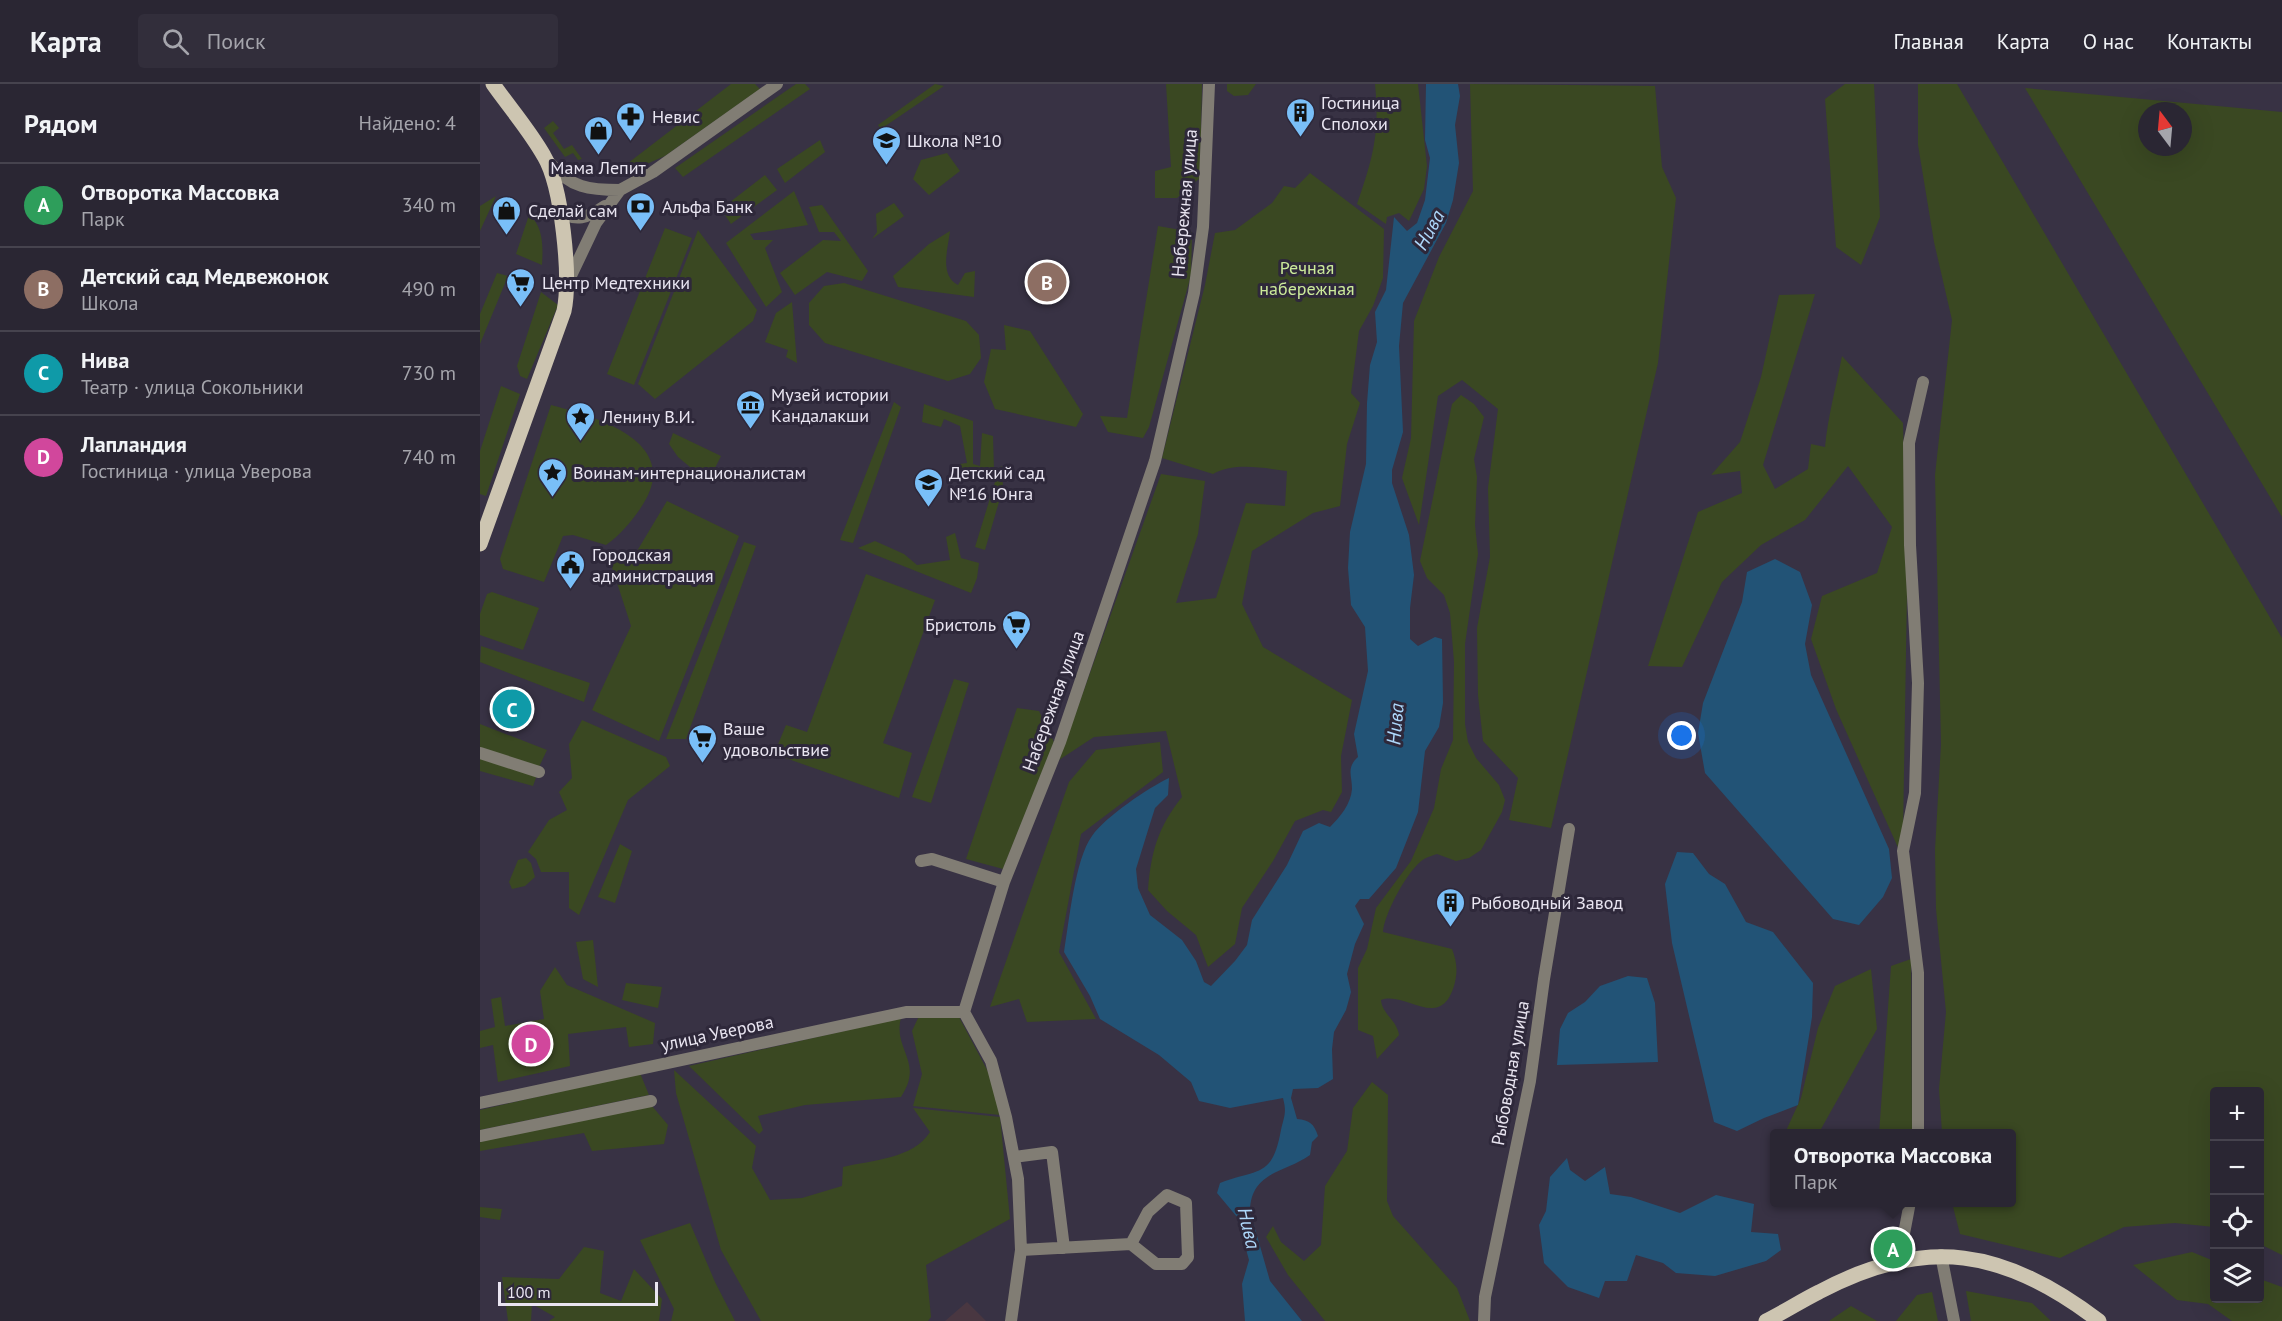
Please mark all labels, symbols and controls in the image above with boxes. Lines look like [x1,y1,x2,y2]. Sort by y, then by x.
search box [138,14,558,68]
text: Карта [30,23,102,60]
icon: search [159,25,192,58]
text: Поиск [207,27,266,55]
text: Главная [1893,28,1964,55]
text: Карта [1997,28,2050,55]
text: О нас [2083,28,2134,55]
text: Контакты [2167,28,2252,55]
place label: Гостиница Сполохи [1321,91,1400,135]
building icon: Гостиница Сполохи [1284,96,1316,138]
pharmacy icon: Невис [615,100,647,142]
north arrow [2138,102,2192,156]
place label: Невис [652,105,700,128]
text: Рядом [24,107,98,140]
text: Найдено: 4 [359,110,456,136]
shop icon: Мама Лепит [582,114,614,156]
school or university icon: Школа №10 [870,124,902,166]
street label: Набережная улица [1166,128,1202,278]
place label: Школа №10 [907,129,1002,152]
place label: Мама Лепит [550,156,646,179]
text: Отворотка Массовка [81,178,279,206]
bank icon: Альфа Банк [625,190,657,232]
text: A [37,192,50,218]
text: 340 m [402,192,456,218]
shop icon: Сделай сам [491,194,523,236]
place label: Альфа Банк [662,195,753,218]
place label: Сделай сам [528,199,618,222]
water label: Нива [1407,205,1451,255]
text: Парк [81,206,124,232]
park label: Речная набережная [1259,256,1355,300]
pin: B [1028,260,1066,304]
text: Детский сад Медвежонок [81,262,329,290]
supermarket icon: Центр Медтехники [505,266,537,308]
place label: Центр Медтехники [542,271,690,294]
text: B [38,276,49,302]
text: 490 m [402,276,456,302]
text: Школа [81,290,138,316]
text: Нива [81,346,129,374]
text: C [38,360,49,386]
text: 730 m [402,360,456,386]
text: Театр · улица Сокольники [81,374,304,400]
place label: Музей истории Кандалакши [771,383,889,427]
museum icon: Музей истории Кандалакши [734,388,766,430]
place icon: Ленину В.И. [565,400,597,442]
place label: Ленину В.И. [601,405,695,428]
text: Лапландия [81,430,187,458]
text: D [37,444,50,470]
text: 740 m [402,444,456,470]
place icon: Воинам-интернационалистам [536,456,568,498]
text: Гостиница · улица Уверова [81,458,312,484]
place label: Воинам-интернационалистам [573,461,806,484]
place label: Детский сад №16 Юнга [949,461,1045,505]
school or university icon: Детский сад №16 Юнга [912,466,944,508]
place label: Городская администрация [592,543,714,587]
public building icon: Городская администрация [555,548,587,590]
supermarket icon: Бристоль [1001,608,1033,650]
place label: Бристоль [925,613,996,636]
street label: Набережная улица [1017,627,1089,775]
pin: C [492,686,531,732]
water label: Нива [1380,702,1410,746]
place label: Ваше удовольствие [723,717,829,761]
your location [1667,721,1696,750]
supermarket icon: Ваше удовольствие [686,722,718,764]
building icon: Рыбоводный Завод [1434,886,1466,928]
place label: Рыбоводный Завод [1471,891,1623,914]
street label: Рыбоводная улица [1486,999,1534,1147]
street label: улица Уверова [659,1010,775,1056]
pin: D [512,1022,550,1066]
map controls [2210,1087,2264,1303]
button: + [2210,1087,2264,1141]
popup [1770,1129,2016,1207]
text: Отворотка Массовка [1794,1141,1992,1169]
button: − [2210,1141,2264,1195]
text: Парк [1794,1169,1837,1195]
button: locate [2210,1195,2264,1249]
water label: Нива [1232,1205,1266,1252]
pin: A [1874,1226,1912,1272]
button: layers [2210,1249,2264,1303]
scale bar [498,1279,658,1306]
text: 100 m [507,1282,550,1302]

